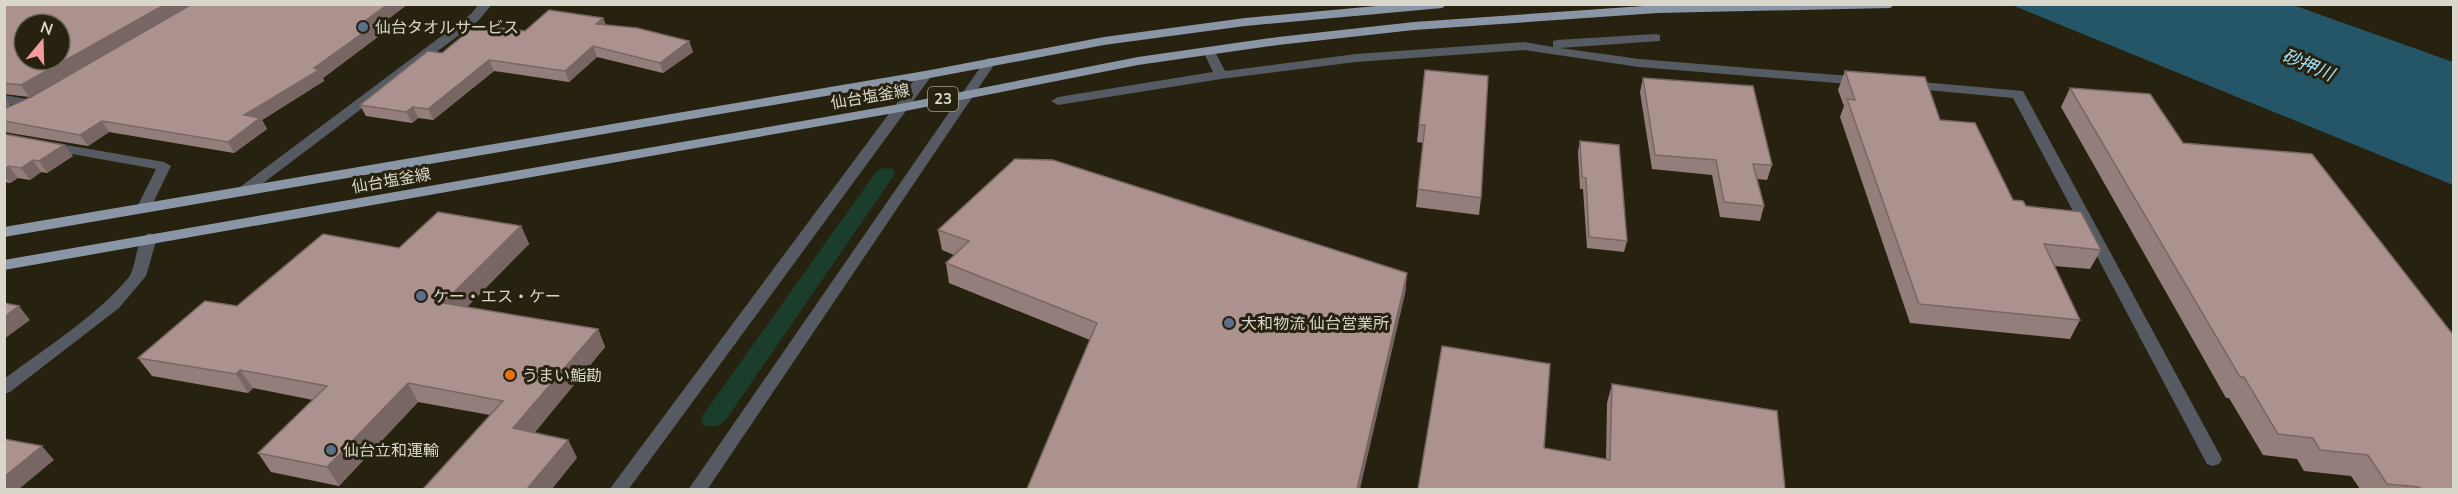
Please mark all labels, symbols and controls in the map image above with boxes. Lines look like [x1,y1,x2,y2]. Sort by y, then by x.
north arrow [12,12,72,72]
text: N [37,16,56,41]
place label: 仙台タオルサービス [375,17,519,39]
marker: 仙台タオルサービス [356,20,370,34]
water label: 砂押川 [2278,43,2339,87]
street label: 仙台塩釜線 [829,79,911,115]
road number: 23 [928,87,958,111]
street label: 仙台塩釜線 [350,163,432,199]
place label: ケー・エス・ケー [433,286,561,308]
marker: ケー・エス・ケー [414,289,428,303]
place label: 大和物流 仙台営業所 [1241,313,1389,335]
marker: 大和物流 仙台営業所 [1222,316,1236,330]
place label: うまい鮨勘 [522,365,602,387]
marker: うまい鮨勘 [503,368,517,382]
place label: 仙台立和運輸 [343,440,439,462]
marker: 仙台立和運輸 [324,443,338,457]

